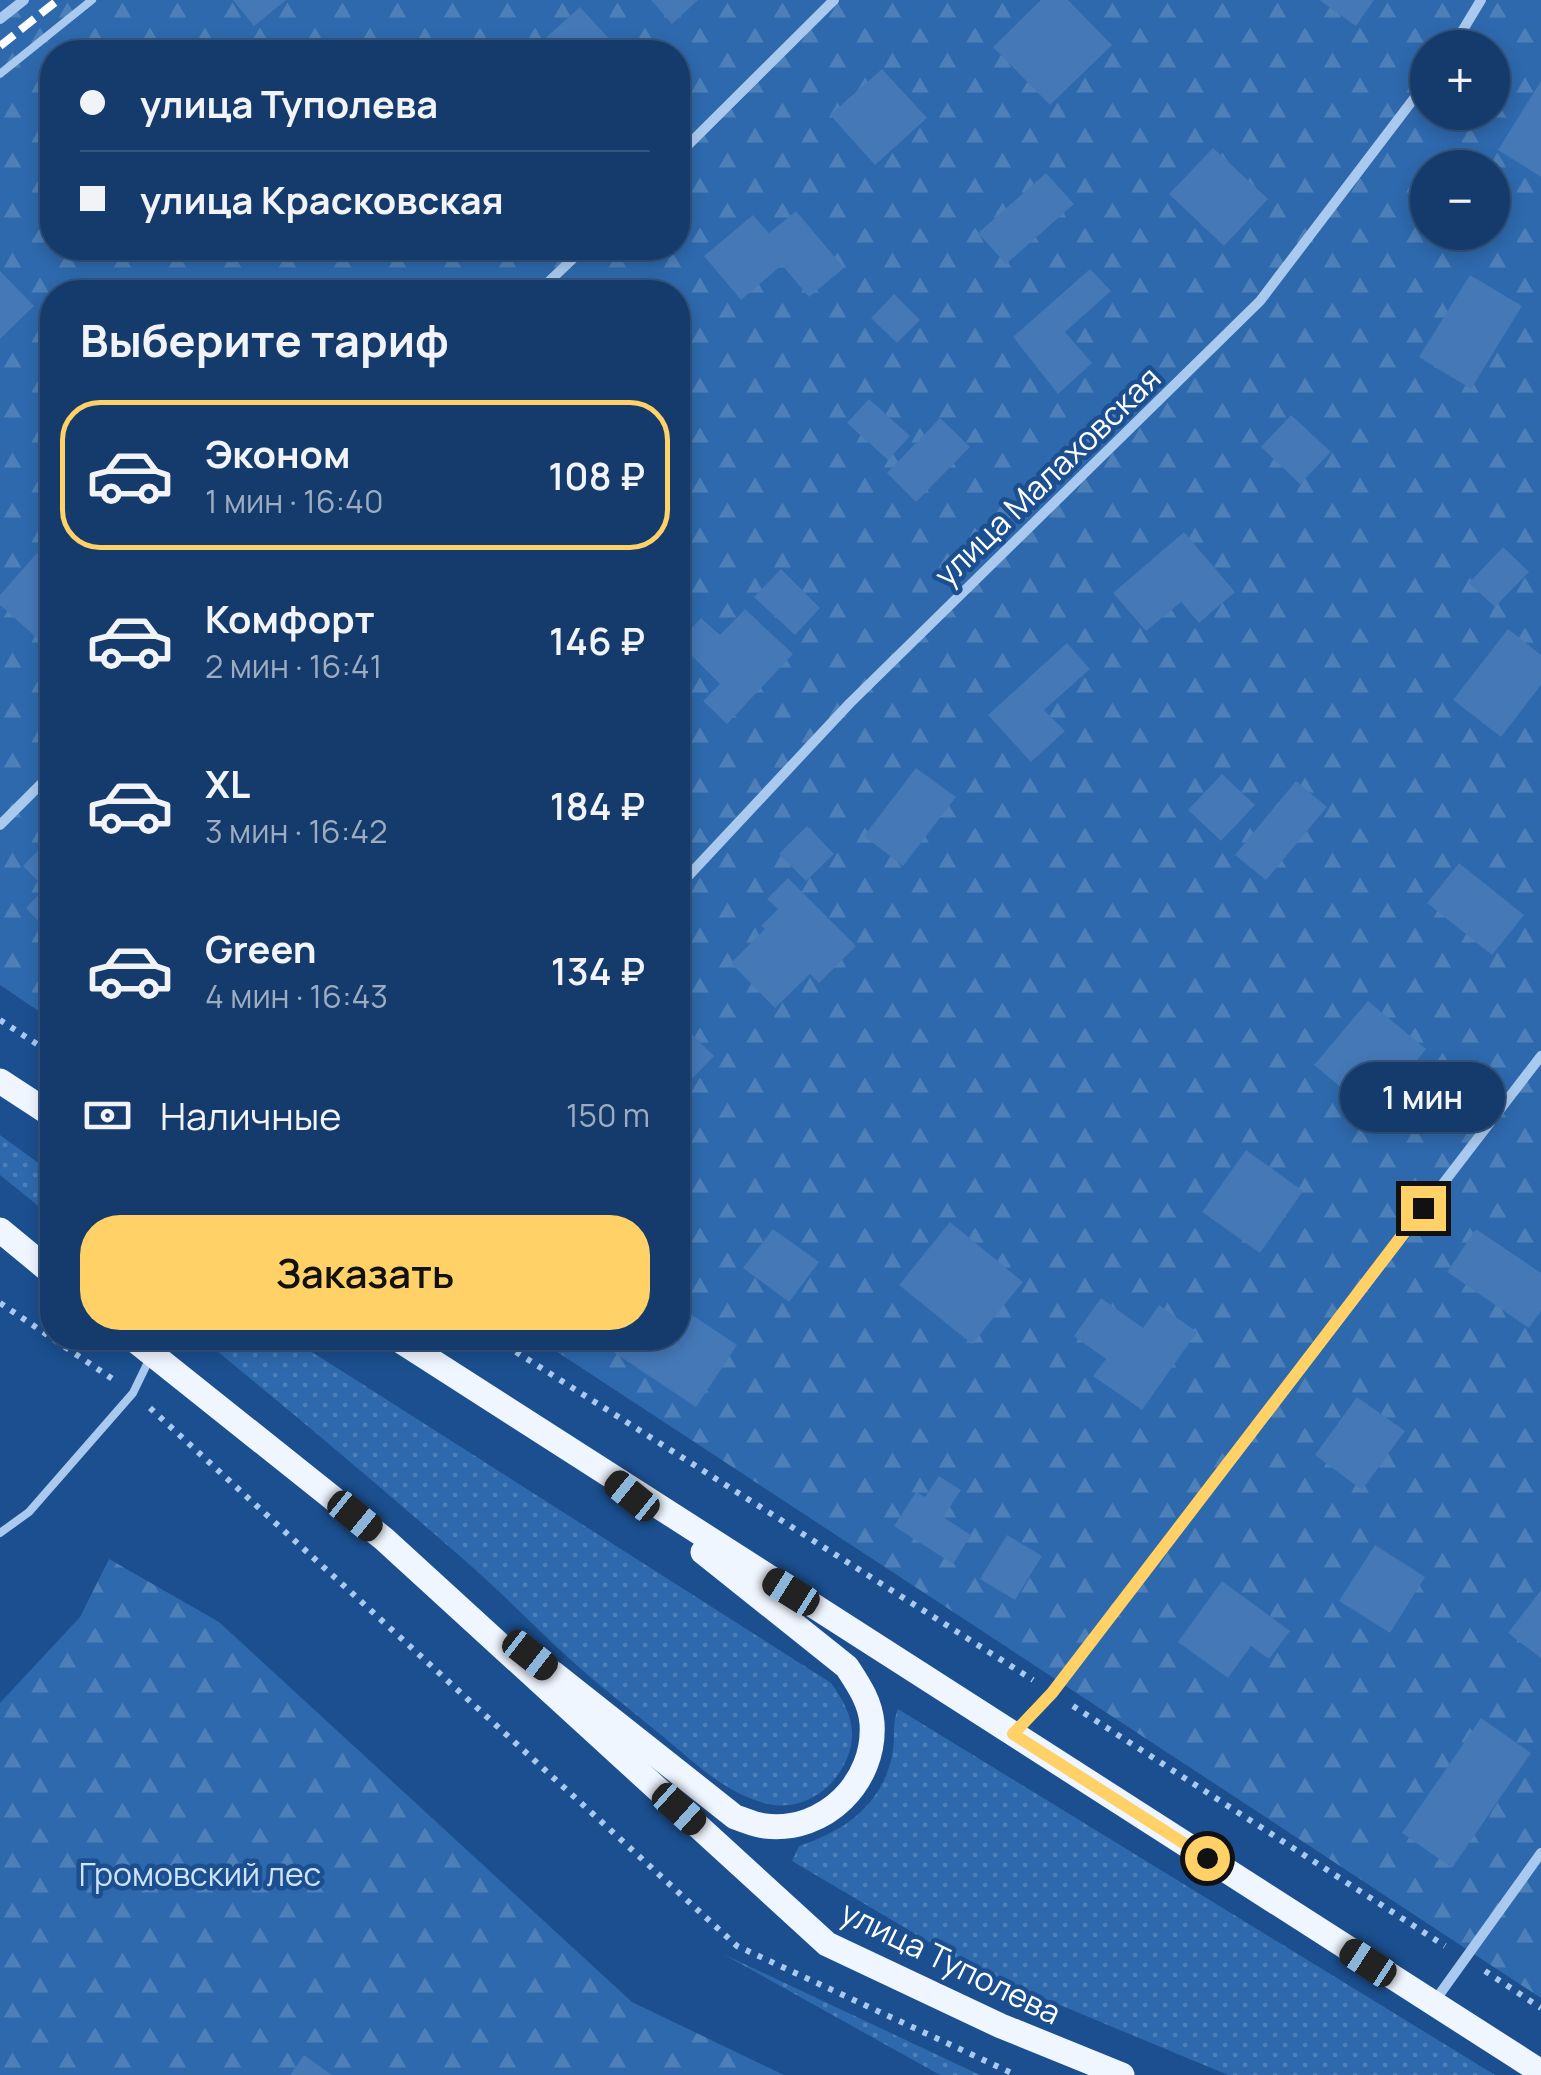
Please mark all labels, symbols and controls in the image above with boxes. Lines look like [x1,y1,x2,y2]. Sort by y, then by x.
map controls [1410,30,1510,250]
button: + [1410,30,1510,130]
text: улица Туполева [140,77,438,129]
button: − [1410,150,1510,250]
text: улица Красковская [140,173,504,225]
text: Выберите тариф [80,309,449,371]
street label: улица Малаховская [924,356,1170,596]
text: Эконом [205,427,351,479]
icon: car [85,430,175,520]
text: 108 ₽ [548,449,645,501]
text: 1 мин · 16:40 [205,479,383,523]
text: Комфорт [205,592,375,644]
icon: car [85,595,175,685]
text: 146 ₽ [549,614,645,666]
text: 2 мин · 16:41 [205,644,382,688]
text: XL [205,757,250,809]
icon: car [85,760,175,850]
text: 184 ₽ [550,779,645,831]
text: 3 мин · 16:42 [205,809,387,853]
text: Green [205,922,317,974]
icon: car [85,925,175,1015]
text: 134 ₽ [551,944,645,996]
text: 4 мин · 16:43 [205,974,388,1018]
callout: 1 мин [1340,1063,1506,1133]
text: 1 мин [1382,1075,1463,1119]
icon: cash [80,1088,135,1143]
text: Наличные [160,1089,341,1141]
text: 150 m [566,1093,650,1137]
route end [1401,1186,1446,1231]
button: Заказать [80,1215,650,1330]
car [599,1465,665,1527]
car [322,1485,388,1547]
car [758,1563,824,1621]
car [497,1625,563,1685]
car [647,1778,711,1840]
route start [1185,1836,1230,1881]
park label: Громовский лес [79,1852,321,1896]
street label: улица Туполева [834,1890,1068,2034]
car [1335,1934,1401,1992]

